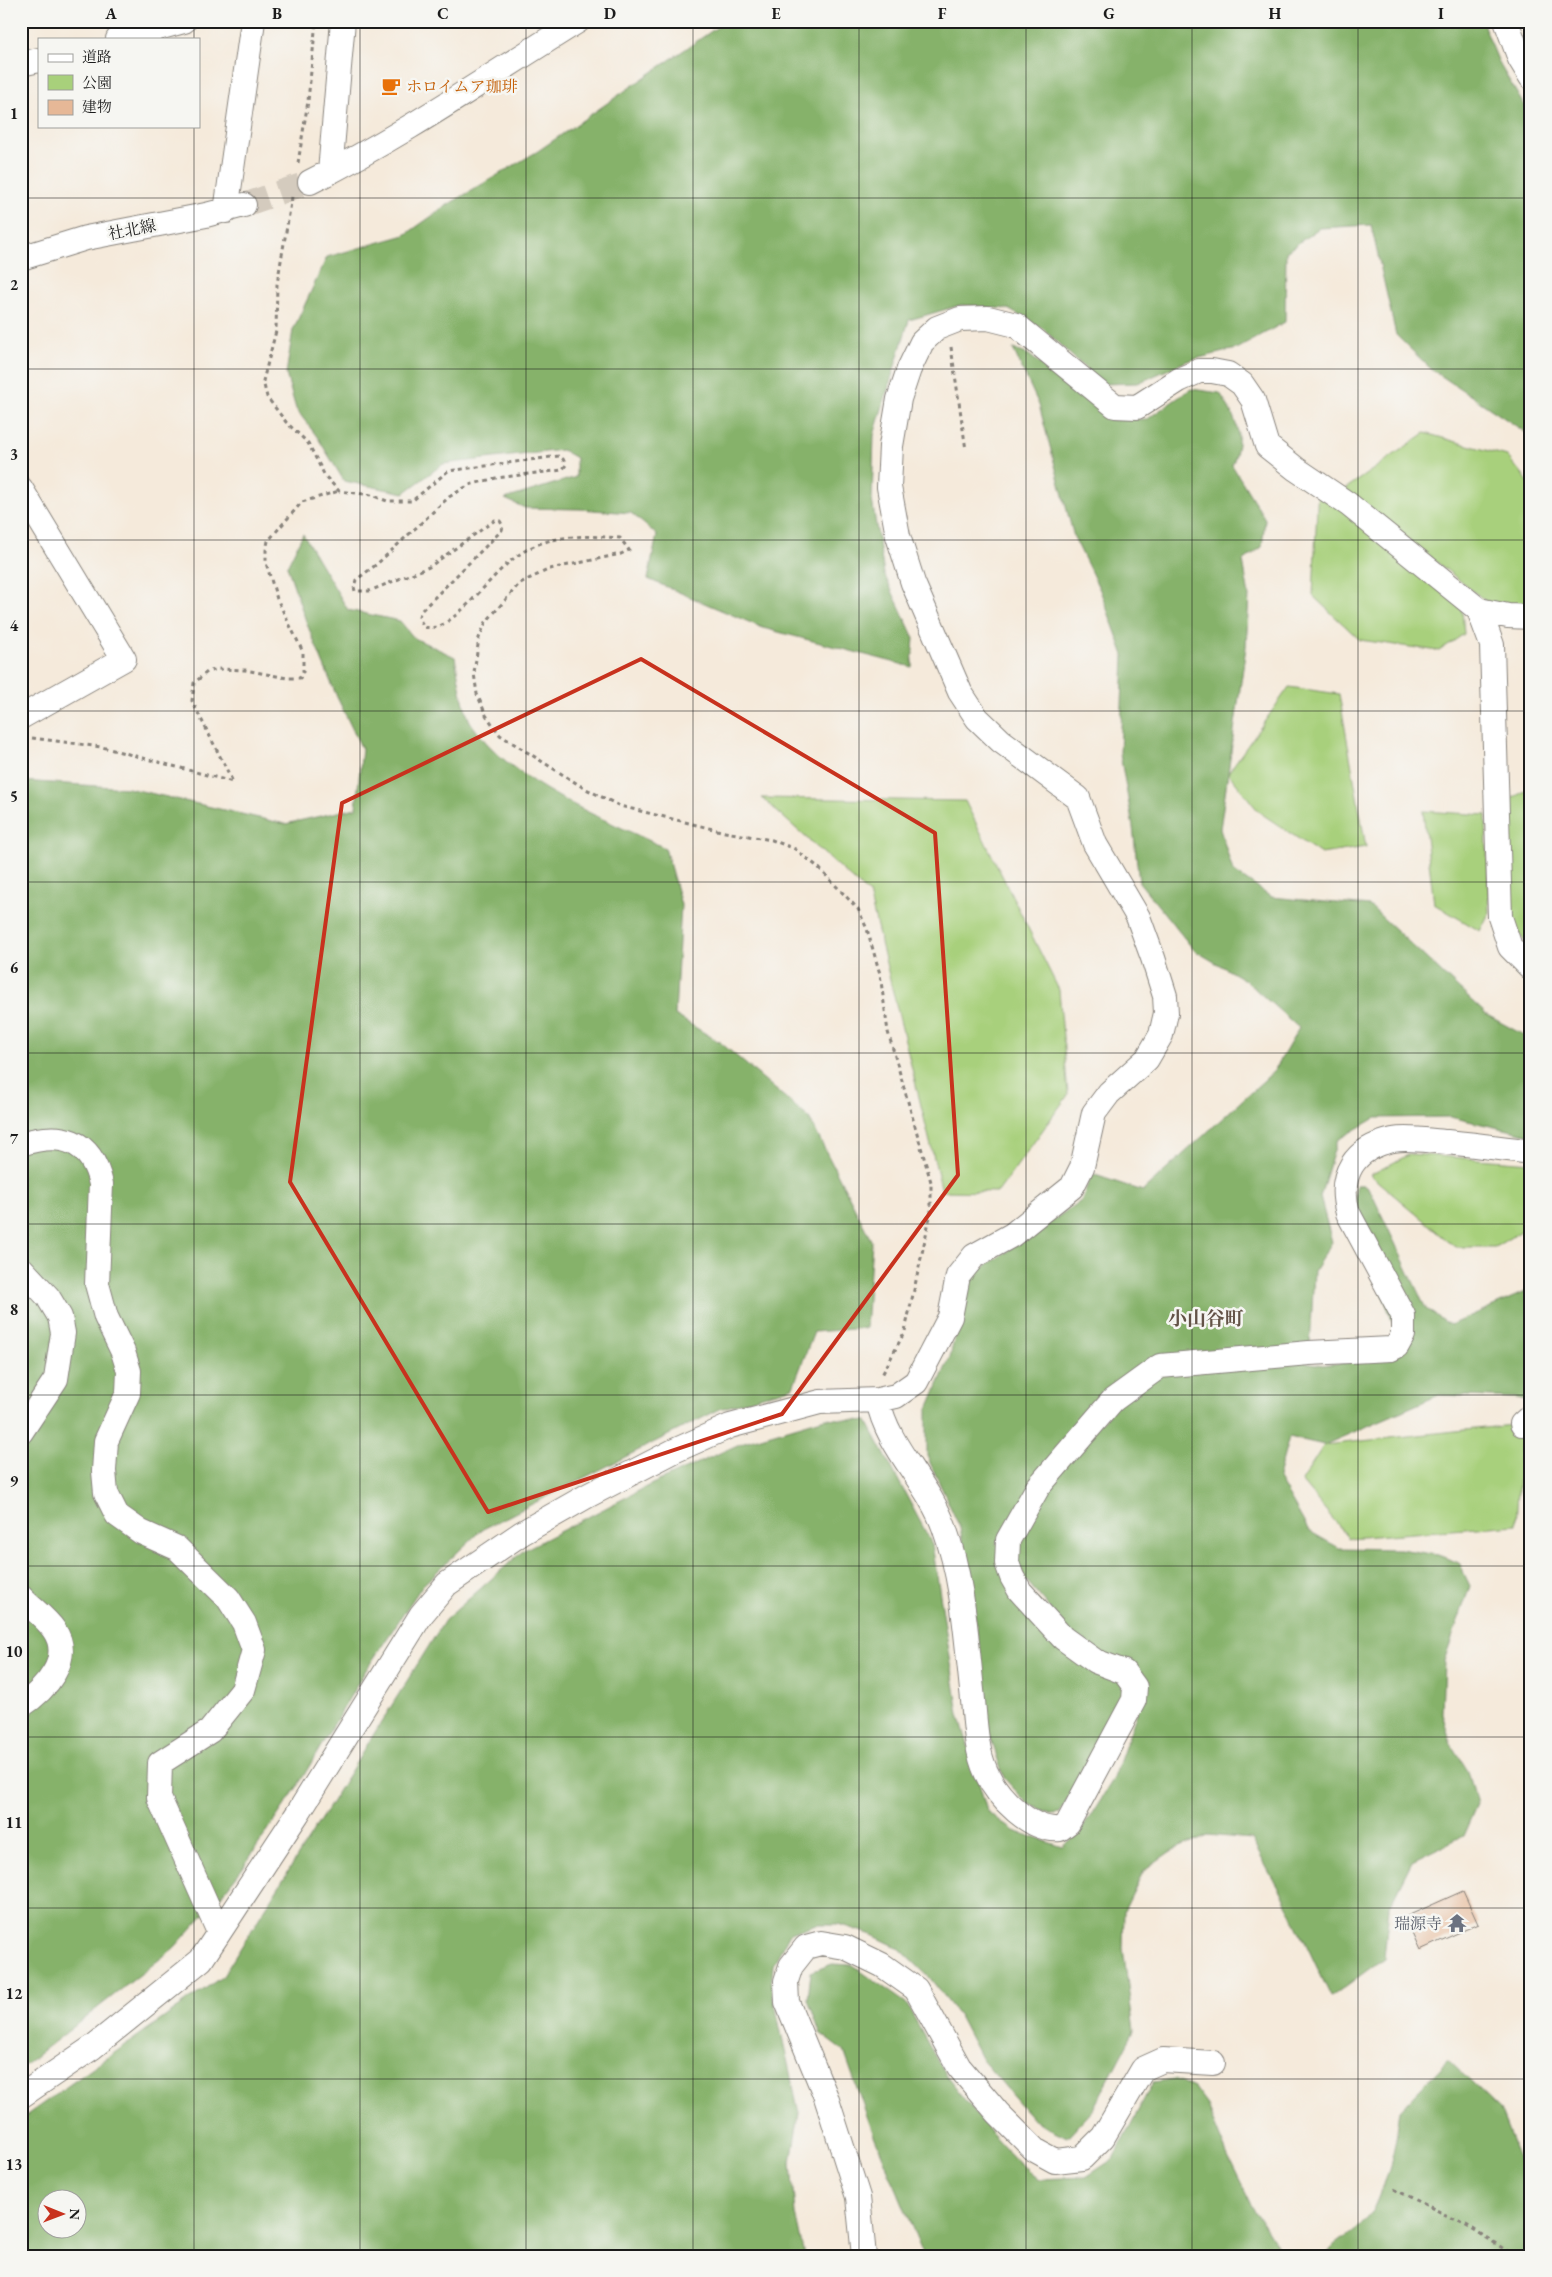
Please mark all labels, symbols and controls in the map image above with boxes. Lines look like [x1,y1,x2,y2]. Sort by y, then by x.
text: A [104,3,117,24]
text: B [272,3,282,24]
text: C [437,3,449,24]
text: D [604,3,616,24]
text: E [771,3,781,24]
text: F [938,3,947,24]
text: G [1103,3,1115,24]
text: H [1269,3,1282,24]
text: I [1438,3,1444,24]
legend [38,38,200,128]
text: 道路 [82,47,112,66]
text: 公園 [82,73,112,92]
cafe icon: ホロイムア珈琲 [380,75,402,97]
place label: ホロイムア珈琲 [406,76,518,97]
text: 建物 [82,97,112,116]
text: 1 [10,103,18,124]
street label: 社北線 [107,215,158,244]
text: 2 [10,274,19,295]
text: 3 [10,444,18,465]
text: 4 [10,615,19,636]
text: 5 [10,786,18,807]
text: 6 [10,957,19,978]
text: 7 [10,1128,19,1149]
text: 8 [10,1299,18,1320]
district label: 小山谷町 [1168,1306,1244,1331]
text: 9 [10,1470,19,1491]
text: 10 [6,1641,23,1662]
text: 11 [6,1812,22,1833]
temple icon: 瑞源寺 [1446,1912,1468,1934]
place label: 瑞源寺 [1394,1913,1442,1934]
text: 12 [6,1983,23,2004]
text: 13 [6,2154,22,2175]
north arrow [38,2190,88,2240]
text: N [66,2208,84,2221]

